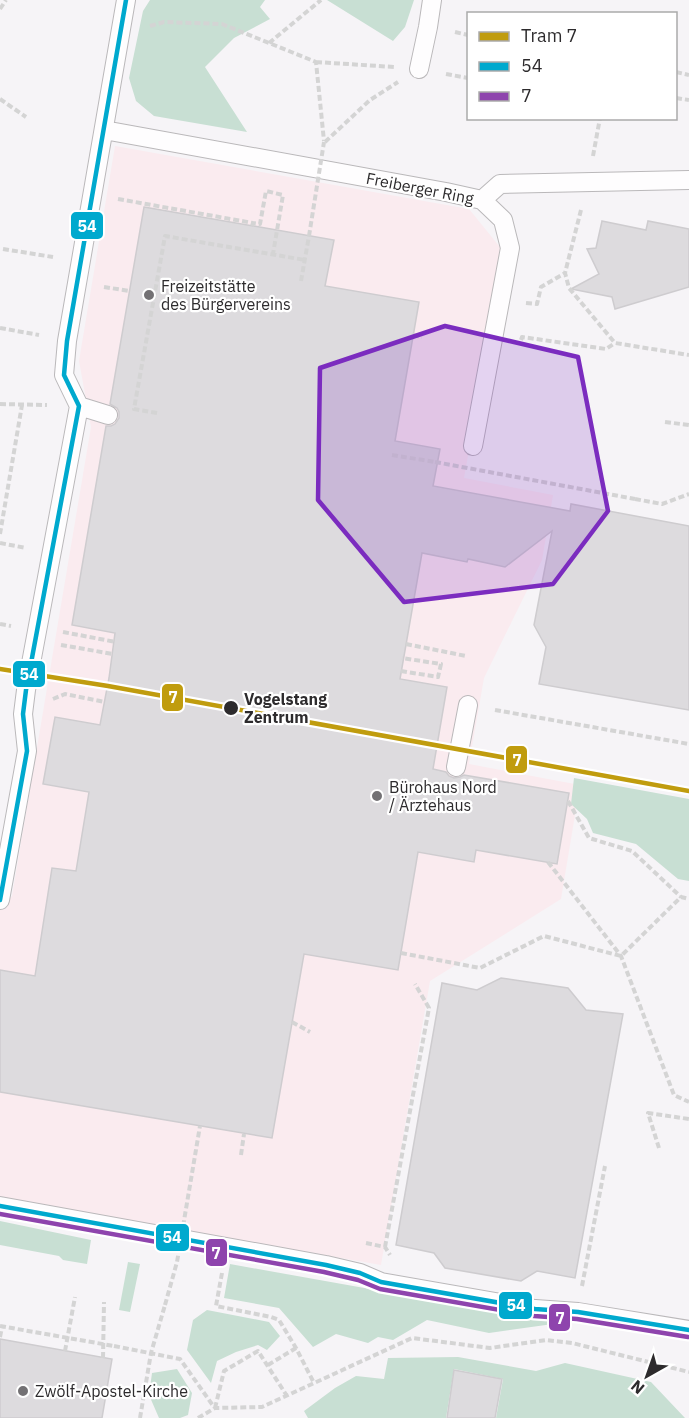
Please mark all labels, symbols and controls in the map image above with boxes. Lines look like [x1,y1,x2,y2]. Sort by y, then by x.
legend [467,12,677,120]
text: Tram 7 [521,24,577,47]
text: 54 [521,54,543,77]
text: 7 [521,84,532,107]
street label: Freiberger Ring [364,168,476,208]
line badge: 54 [70,211,104,240]
text: 54 [77,216,97,236]
place label: Freizeitstätte des Bürgervereins [161,276,291,314]
marker: Freizeitstätte des Bürgervereins [142,288,156,302]
line badge: 54 [12,660,46,688]
text: 54 [19,664,39,684]
line badge: 7 [161,683,184,712]
text: 7 [168,687,178,707]
place label: Vogelstang Zentrum [244,689,327,727]
marker: Vogelstang Zentrum [222,699,240,717]
line badge: 7 [505,745,528,774]
text: 7 [512,750,522,770]
place label: Bürohaus Nord / Ärztehaus [389,777,497,815]
marker: Bürohaus Nord / Ärztehaus [370,789,384,803]
line badge: 54 [155,1223,190,1252]
text: 54 [162,1227,182,1247]
line badge: 7 [205,1238,228,1267]
text: 7 [211,1243,221,1263]
line badge: 54 [498,1291,533,1320]
text: 54 [506,1295,526,1315]
line badge: 7 [548,1303,571,1332]
text: 7 [555,1308,565,1328]
north arrow [617,1346,677,1406]
text: N [626,1376,648,1399]
place label: Zwölf-Apostel-Kirche [35,1381,188,1401]
marker: Zwölf-Apostel-Kirche [16,1384,30,1398]

